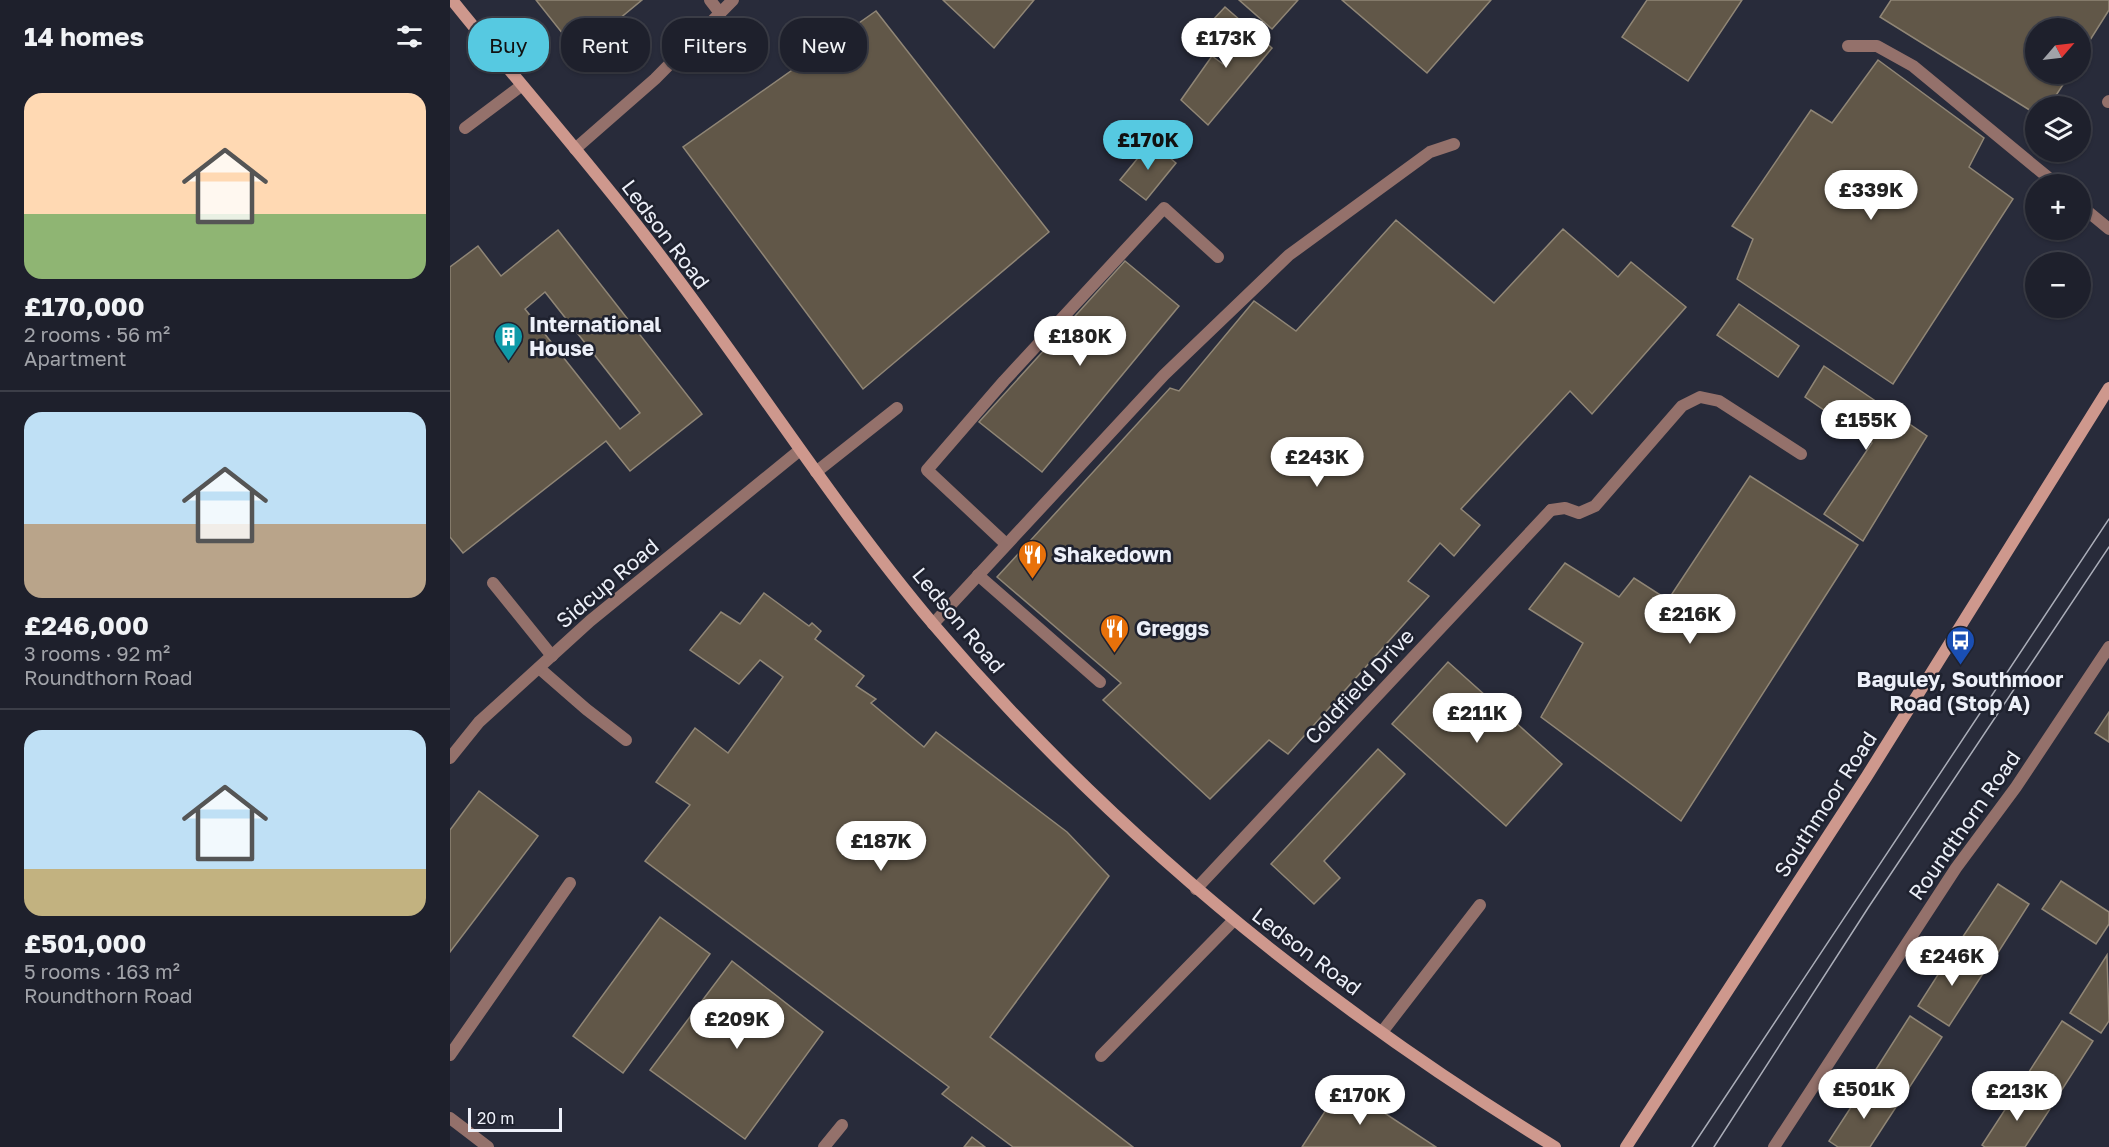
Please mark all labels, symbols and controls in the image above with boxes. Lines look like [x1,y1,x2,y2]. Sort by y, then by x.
chip: Buy [468,18,549,72]
chip: Rent [561,18,650,72]
chip: Filters [662,18,768,72]
chip: New [780,18,867,72]
pin: £173K [1184,18,1268,69]
north arrow [2025,18,2091,84]
map controls [2025,18,2091,318]
icon: filters [393,20,426,53]
text: 14 homes [24,21,144,52]
text: £173K [1195,25,1257,49]
button: layers [2025,96,2091,162]
pin: £170K [1106,120,1190,171]
text: £170K [1117,127,1179,151]
icon: home [171,132,279,240]
pin: £339K [1829,170,1913,221]
street label: Ledson Road [616,174,716,294]
button: + [2025,174,2091,240]
text: £339K [1839,177,1903,201]
button: − [2025,252,2091,318]
text: £170,000 [24,291,145,322]
place label: International House [529,311,661,361]
pin: £180K [1038,316,1122,367]
building icon: International House [492,320,524,362]
text: 2 rooms · 56 m² [24,322,170,346]
text: £180K [1048,323,1112,347]
text: Apartment [24,346,127,370]
pin: £155K [1824,400,1908,451]
text: £155K [1835,407,1897,431]
pin: £243K [1275,437,1359,488]
text: £243K [1285,444,1349,468]
icon: home [171,451,279,559]
street label: Sidcup Road [550,533,664,633]
restaurant icon: Shakedown [1016,538,1048,580]
place label: Shakedown [1053,541,1172,567]
street label: Ledson Road [907,562,1011,678]
pin: £216K [1648,594,1732,645]
text: £216K [1659,601,1721,625]
text: £246,000 [24,610,149,641]
restaurant icon: Greggs [1099,612,1131,654]
place label: Greggs [1136,615,1210,641]
street label: Coldfield Drive [1299,623,1419,749]
bus stop icon: Baguley, Southmoor Road (Stop A) [1944,624,1976,666]
text: 3 rooms · 92 m² [24,641,170,665]
text: Roundthorn Road [24,665,193,689]
place label: Baguley, Southmoor Road (Stop A) [1857,666,2063,716]
pin: £211K [1435,693,1519,744]
text: £211K [1447,700,1507,724]
street label: Southmoor Road [1768,726,1882,882]
street label: Roundthorn Road [1903,745,2025,905]
icon: home [171,769,279,877]
pin: £187K [839,821,923,872]
text: £187K [850,828,912,852]
street label: Ledson Road [1247,901,1367,1001]
text: £501,000 [24,928,146,959]
pin: £246K [1910,936,1994,987]
text: £246K [1919,943,1985,967]
text: 5 rooms · 163 m² [24,959,180,983]
text: Roundthorn Road [24,983,193,1007]
pin: £209K [695,999,779,1050]
text: £209K [704,1006,770,1030]
pin: £501K [1822,1069,1906,1120]
pin: £213K [1975,1071,2059,1122]
pin: £170K [1318,1075,1402,1126]
text: £501K [1832,1076,1896,1100]
text: £213K [1986,1078,2048,1102]
text: £170K [1329,1082,1391,1106]
scale bar [468,1105,562,1132]
text: 20 m [477,1108,514,1128]

